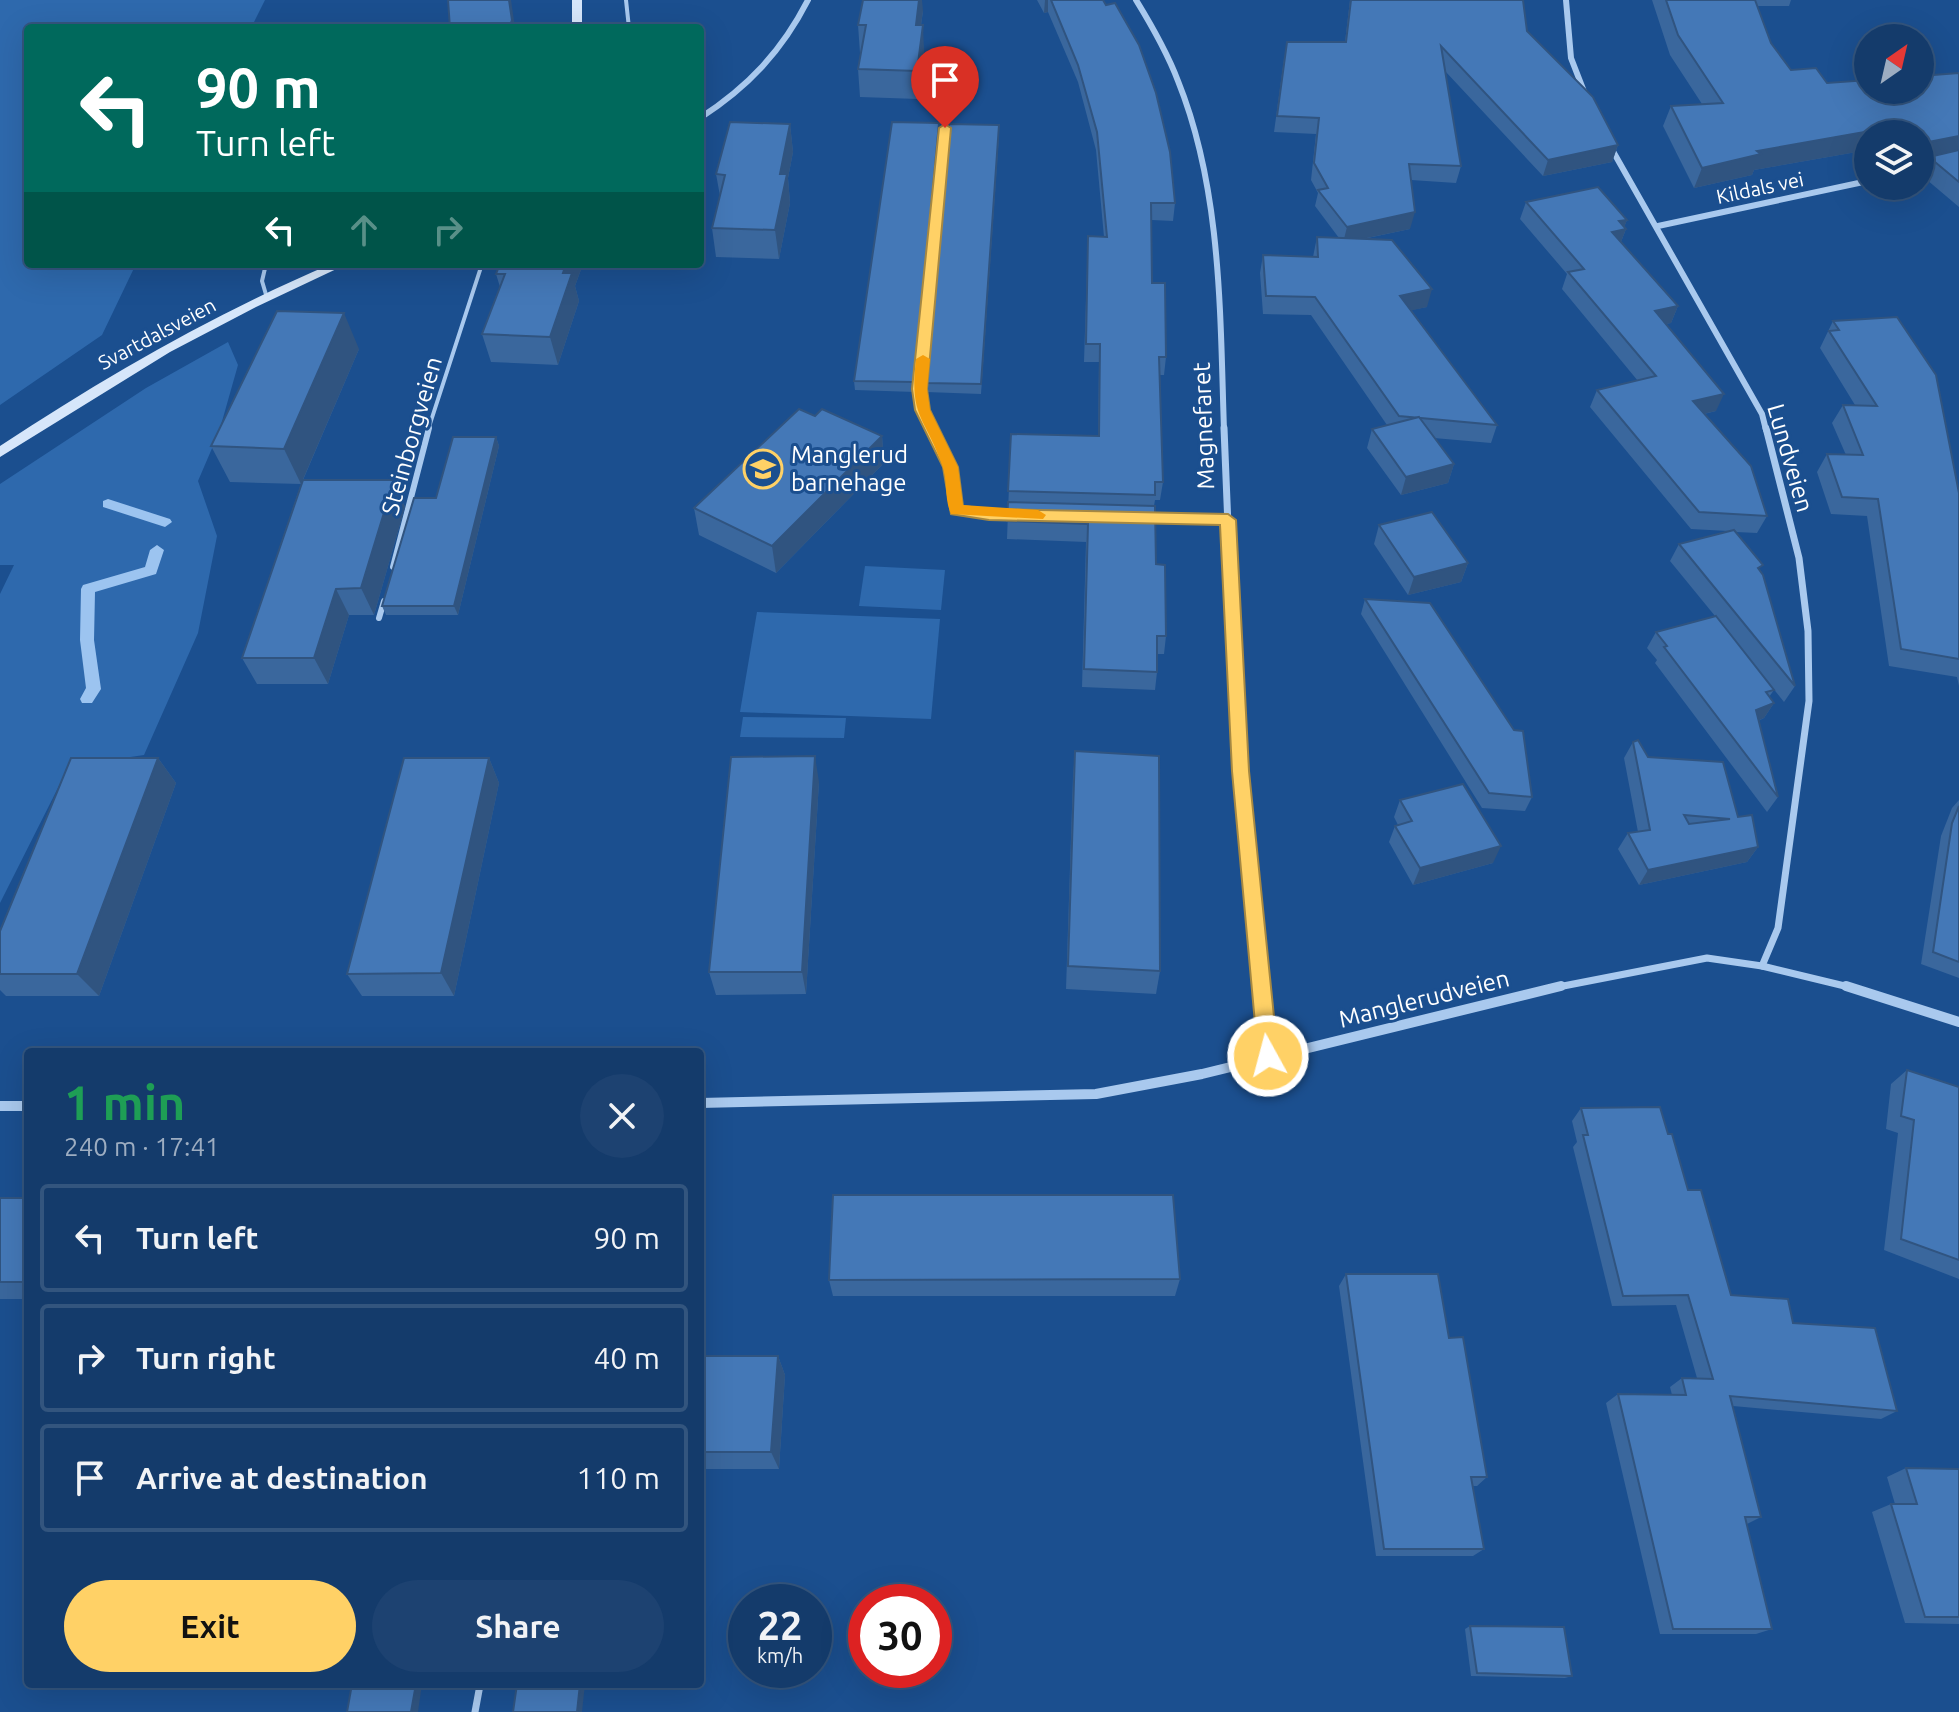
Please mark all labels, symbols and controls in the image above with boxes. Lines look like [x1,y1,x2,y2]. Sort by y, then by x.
north arrow [1854,24,1934,104]
map controls [1854,24,1934,200]
pin [911,46,979,128]
icon: left [64,56,168,160]
text: 90 m [196,56,321,119]
icon: arrive [923,58,967,102]
button: layers [1854,120,1934,200]
text: Turn left [196,122,335,163]
street label: Kildals vei [1714,167,1806,208]
icon: left [258,208,302,252]
icon: ahead [342,208,386,252]
icon: right [426,208,470,252]
street label: Svartdalsveien [94,293,219,374]
street label: Steinborgveien [376,354,447,518]
street label: Magnefaret [1188,361,1219,490]
street label: Lundveien [1762,401,1819,515]
place label: Manglerud barnehage [791,441,908,496]
school or university icon: Manglerud barnehage [742,448,784,490]
street label: Manglerudveien [1336,964,1512,1033]
position arrow [1226,1014,1310,1098]
button: close [580,1074,664,1158]
text: 1 min [64,1075,185,1129]
text: 240 m · 17:41 [64,1132,220,1161]
icon: left [68,1216,112,1260]
text: Turn left [136,1221,258,1255]
text: 90 m [593,1221,660,1255]
icon: right [68,1336,112,1380]
text: Turn right [136,1341,276,1375]
text: 40 m [593,1341,660,1375]
icon: arrive [68,1456,112,1500]
text: Arrive at destination [136,1461,428,1495]
text: 110 m [576,1461,660,1495]
button: Exit [64,1580,356,1672]
button: Share [372,1580,664,1672]
speed limit sign: 30 [848,1584,952,1688]
text: 22 [757,1603,803,1648]
text: km/h [757,1644,803,1667]

